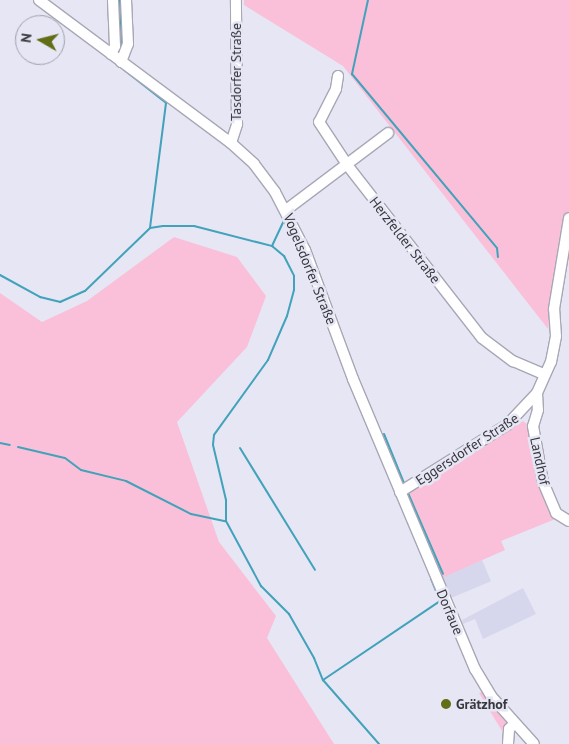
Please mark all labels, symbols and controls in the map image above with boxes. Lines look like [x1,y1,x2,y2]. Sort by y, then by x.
north arrow [15,15,65,65]
street label: Tasdorfer Straße [228,23,244,121]
text: N [17,32,36,44]
street label: Herzfelder Straße [366,193,444,287]
street label: Vogelsdorfer Straße [280,211,340,327]
street label: Eggersdorfer Straße [412,409,522,489]
street label: Landhof [527,436,553,486]
street label: Dorfaue [433,587,467,637]
place label: Grätzhof [456,696,507,712]
marker: Grätzhof [440,698,452,710]

